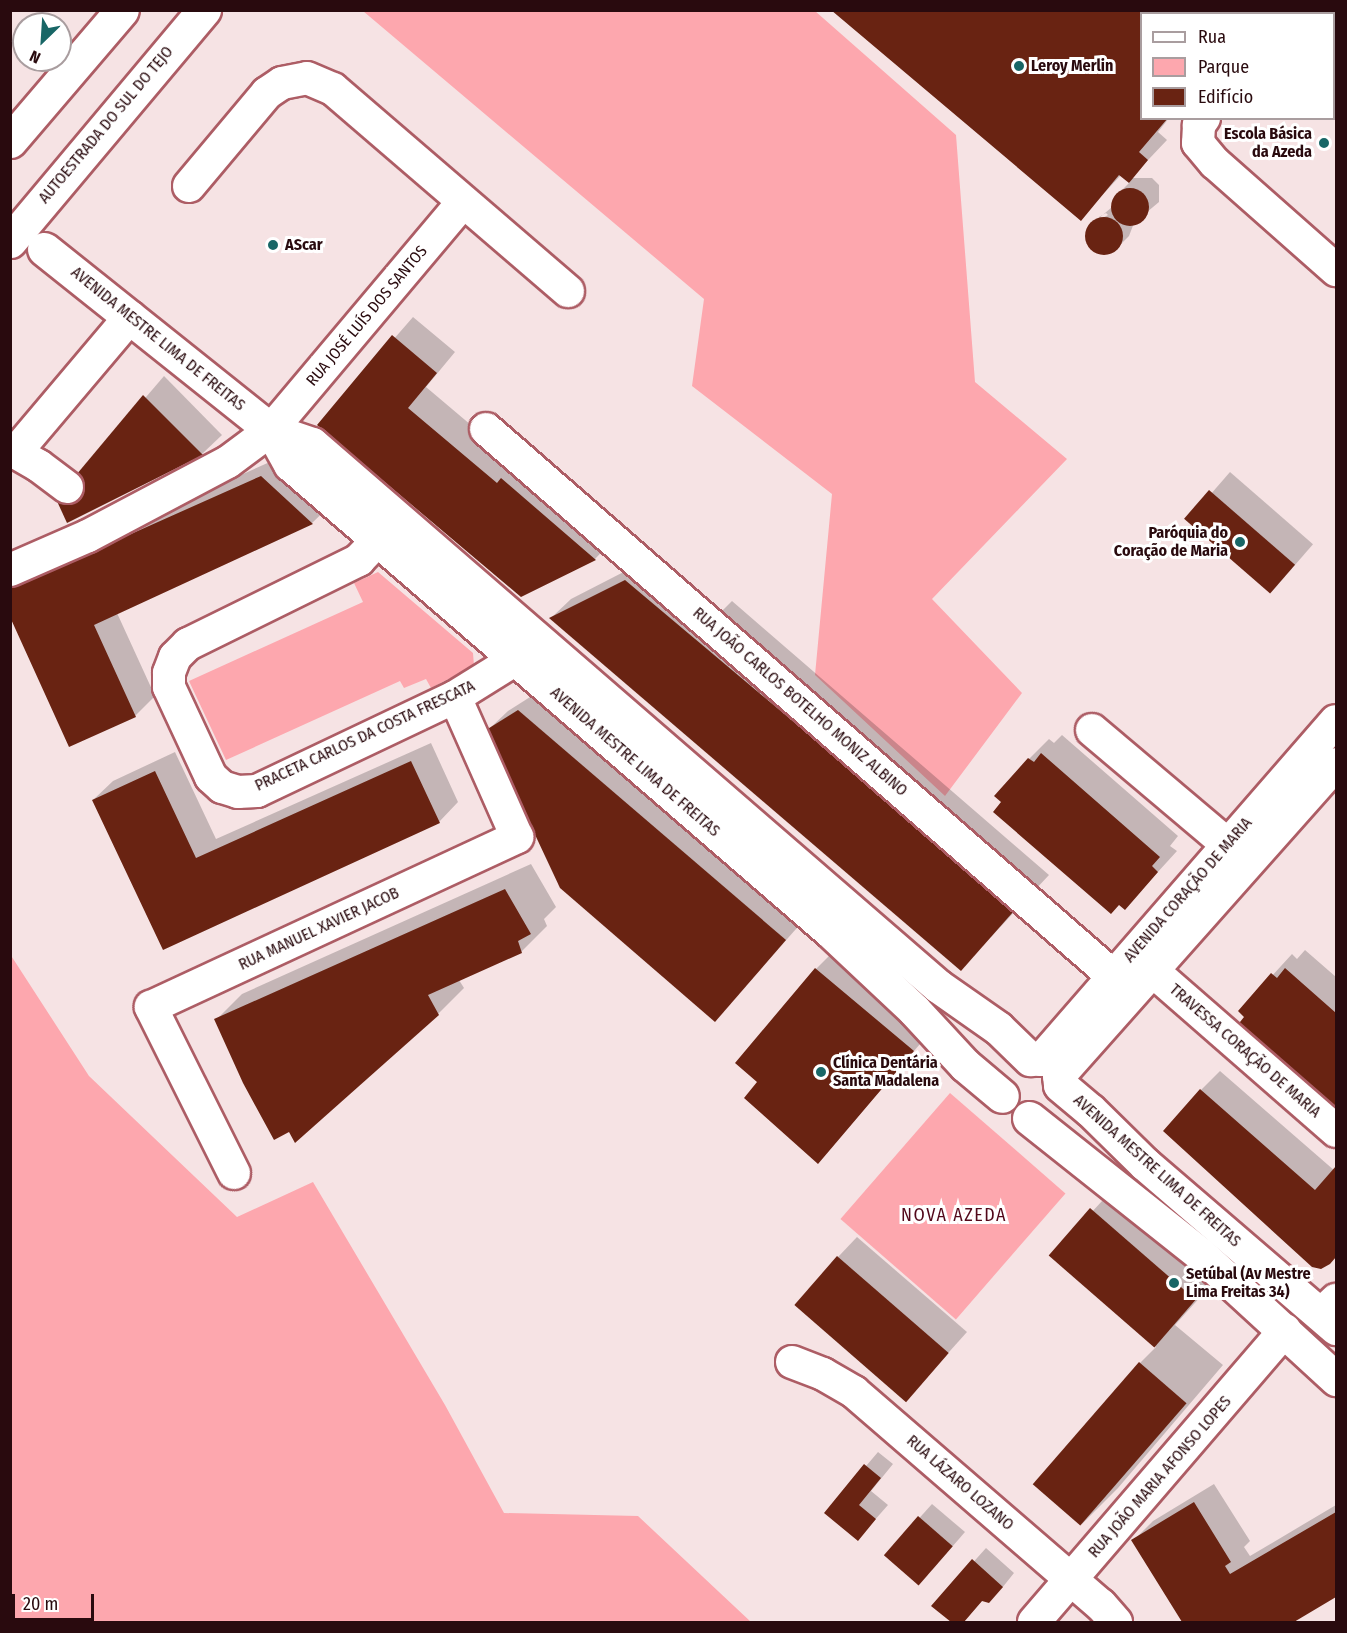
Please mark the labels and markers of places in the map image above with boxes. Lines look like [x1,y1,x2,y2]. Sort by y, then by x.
place label: Leroy Merlin [1031,56,1113,76]
marker: Leroy Merlin [1012,59,1026,73]
place label: Escola Básica da Azeda [1224,124,1312,162]
marker: Escola Básica da Azeda [1317,136,1331,150]
place label: AScar [285,235,323,255]
marker: AScar [266,238,280,252]
place label: Paróquia do Coração de Maria [1114,523,1228,561]
marker: Paróquia do Coração de Maria [1233,535,1247,549]
place label: Clínica Dentária Santa Madalena [833,1053,939,1091]
marker: Clínica Dentária Santa Madalena [814,1065,828,1079]
place label: Setúbal (Av Mestre Lima Freitas 34) [1186,1264,1311,1302]
marker: Setúbal (Av Mestre Lima Freitas 34) [1167,1276,1181,1290]

